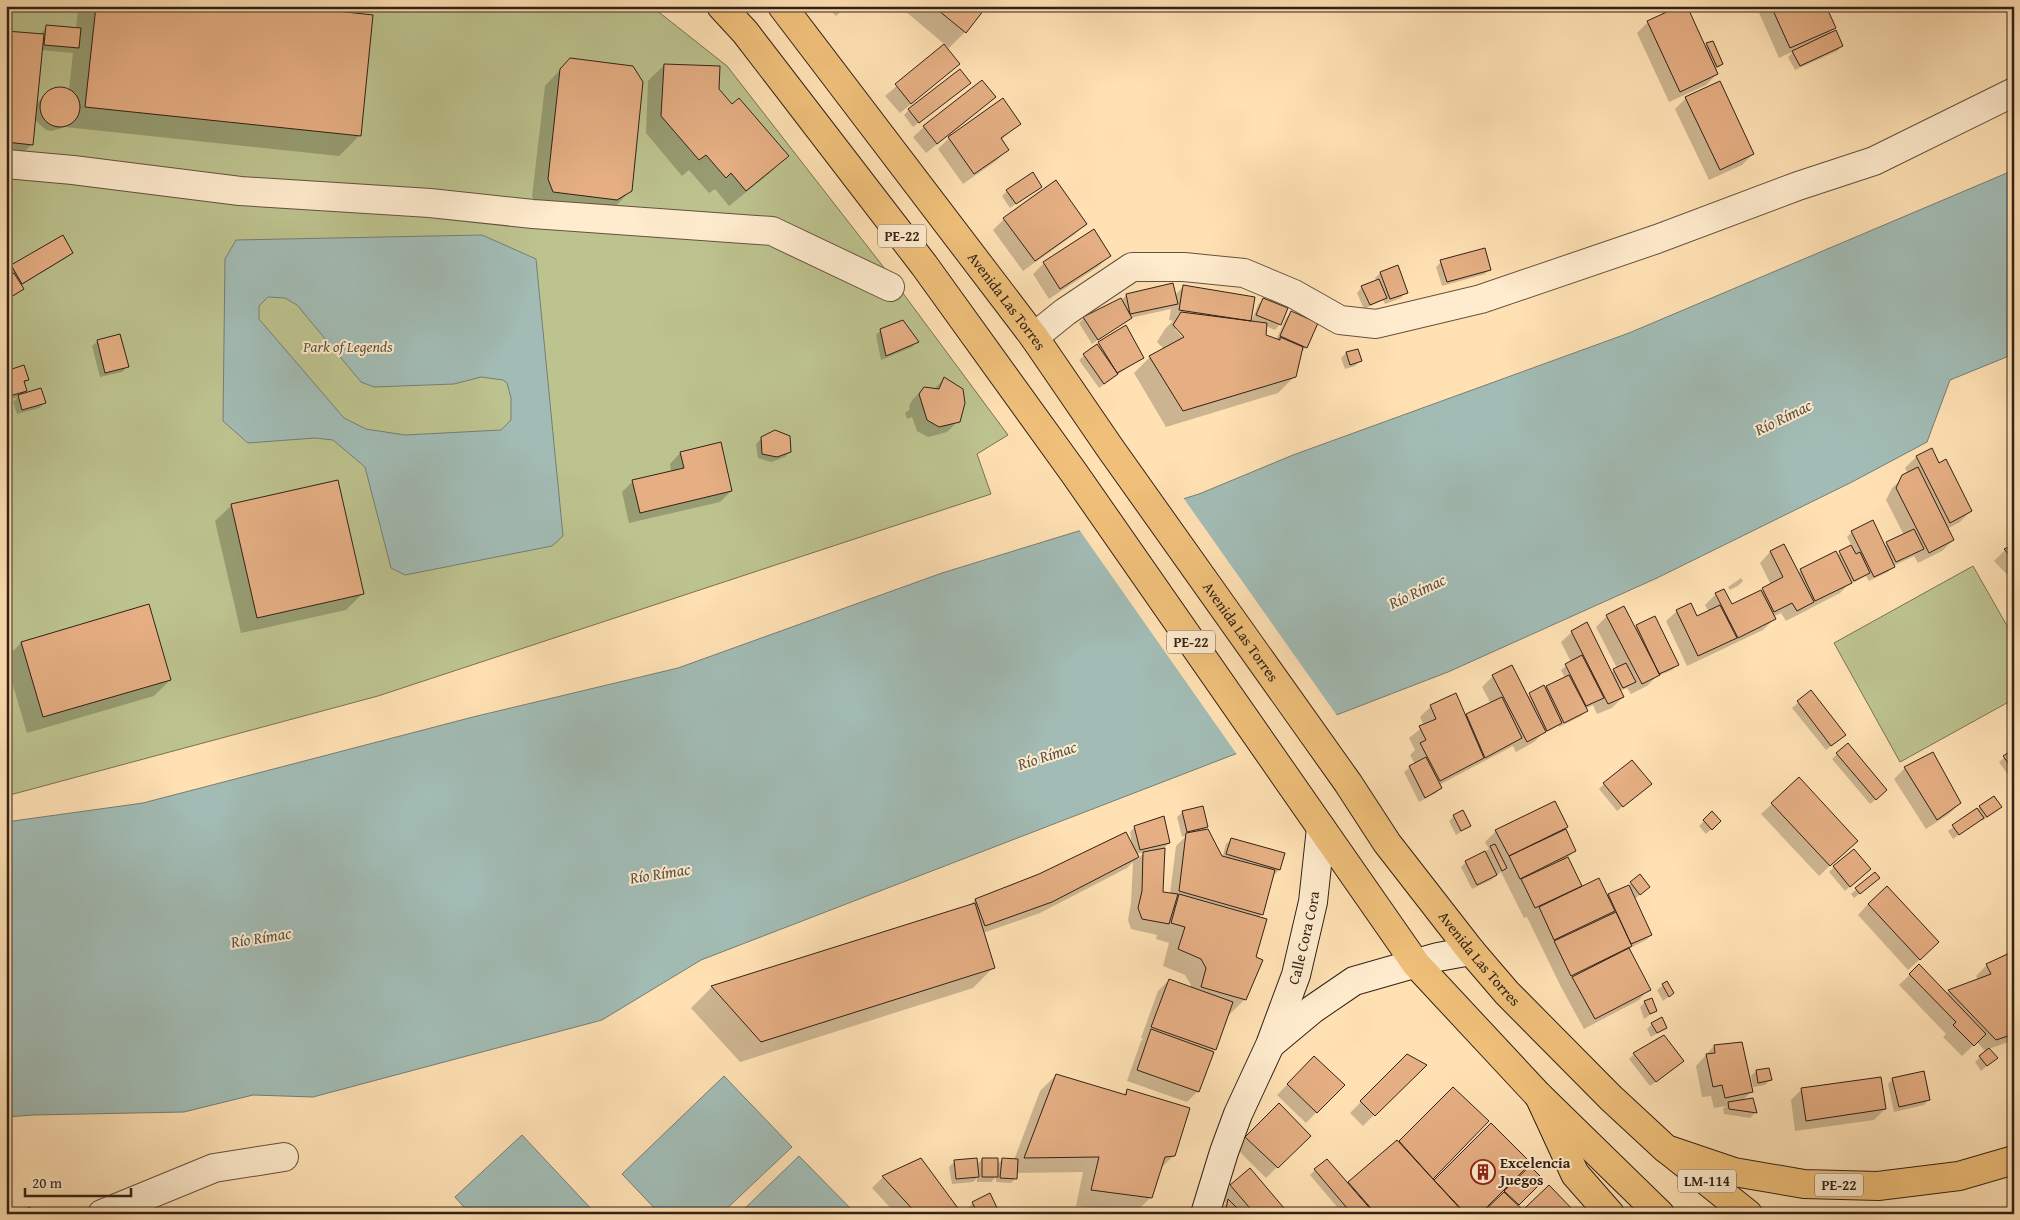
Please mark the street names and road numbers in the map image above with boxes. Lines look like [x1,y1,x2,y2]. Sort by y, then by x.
road number: PE-22 [878,225,926,248]
street label: Avenida Las Torres [963,248,1051,354]
street label: Avenida Las Torres [1198,577,1284,686]
road number: PE-22 [1167,630,1215,654]
street label: Calle Cora Cora [1282,890,1324,988]
street label: Avenida Las Torres [1434,906,1525,1011]
road number: LM-114 [1678,1170,1736,1192]
road number: PE-22 [1815,1174,1863,1196]

